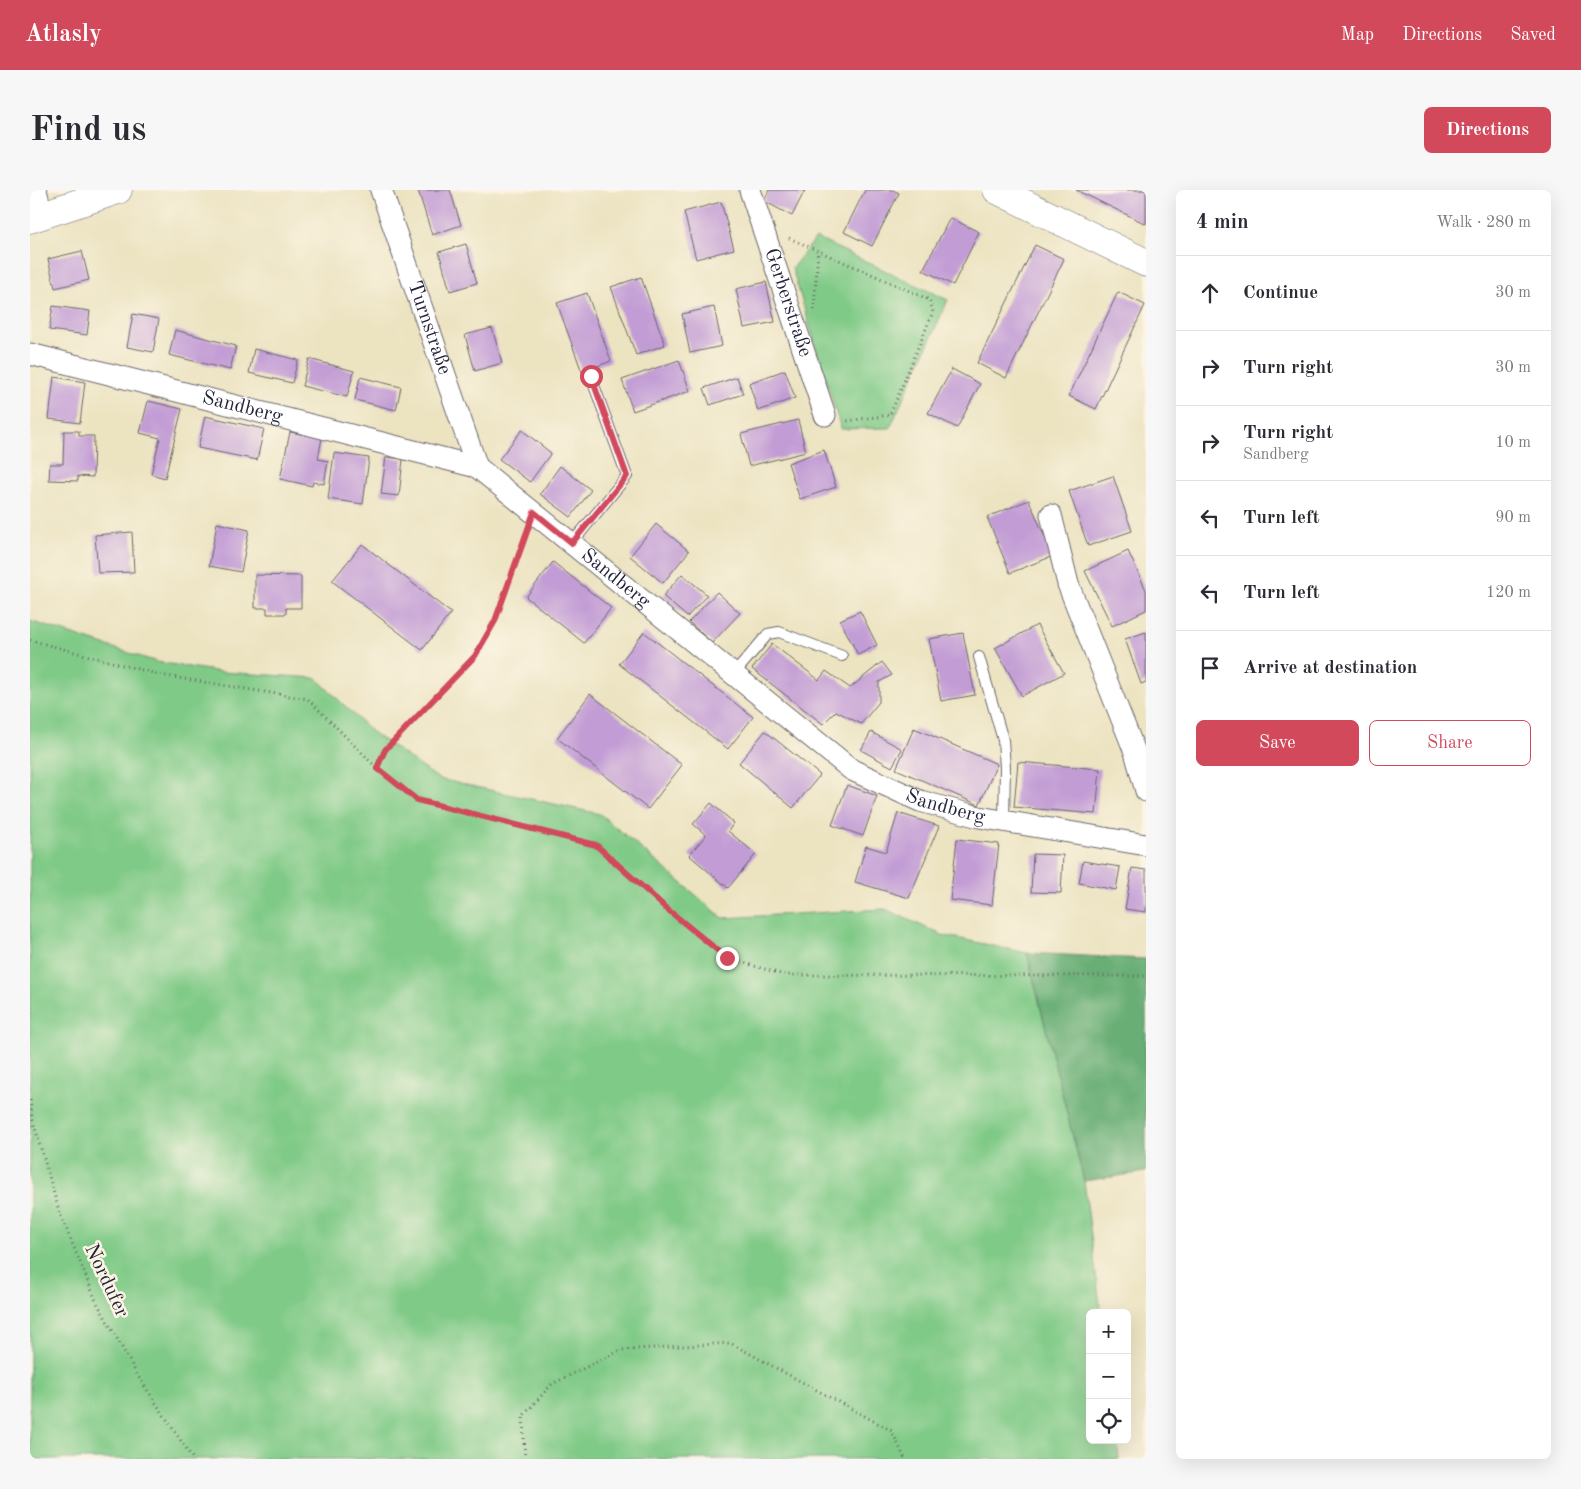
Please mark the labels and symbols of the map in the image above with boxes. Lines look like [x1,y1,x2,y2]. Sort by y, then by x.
street label: Gerberstraße [760,246,815,360]
street label: Turnstraße [403,279,454,377]
route start [580,365,603,388]
street label: Sandberg [200,388,285,427]
street label: Sandberg [577,545,654,613]
street label: Sandberg [902,786,987,828]
route end [716,947,739,970]
street label: Nordufer [80,1241,132,1321]

